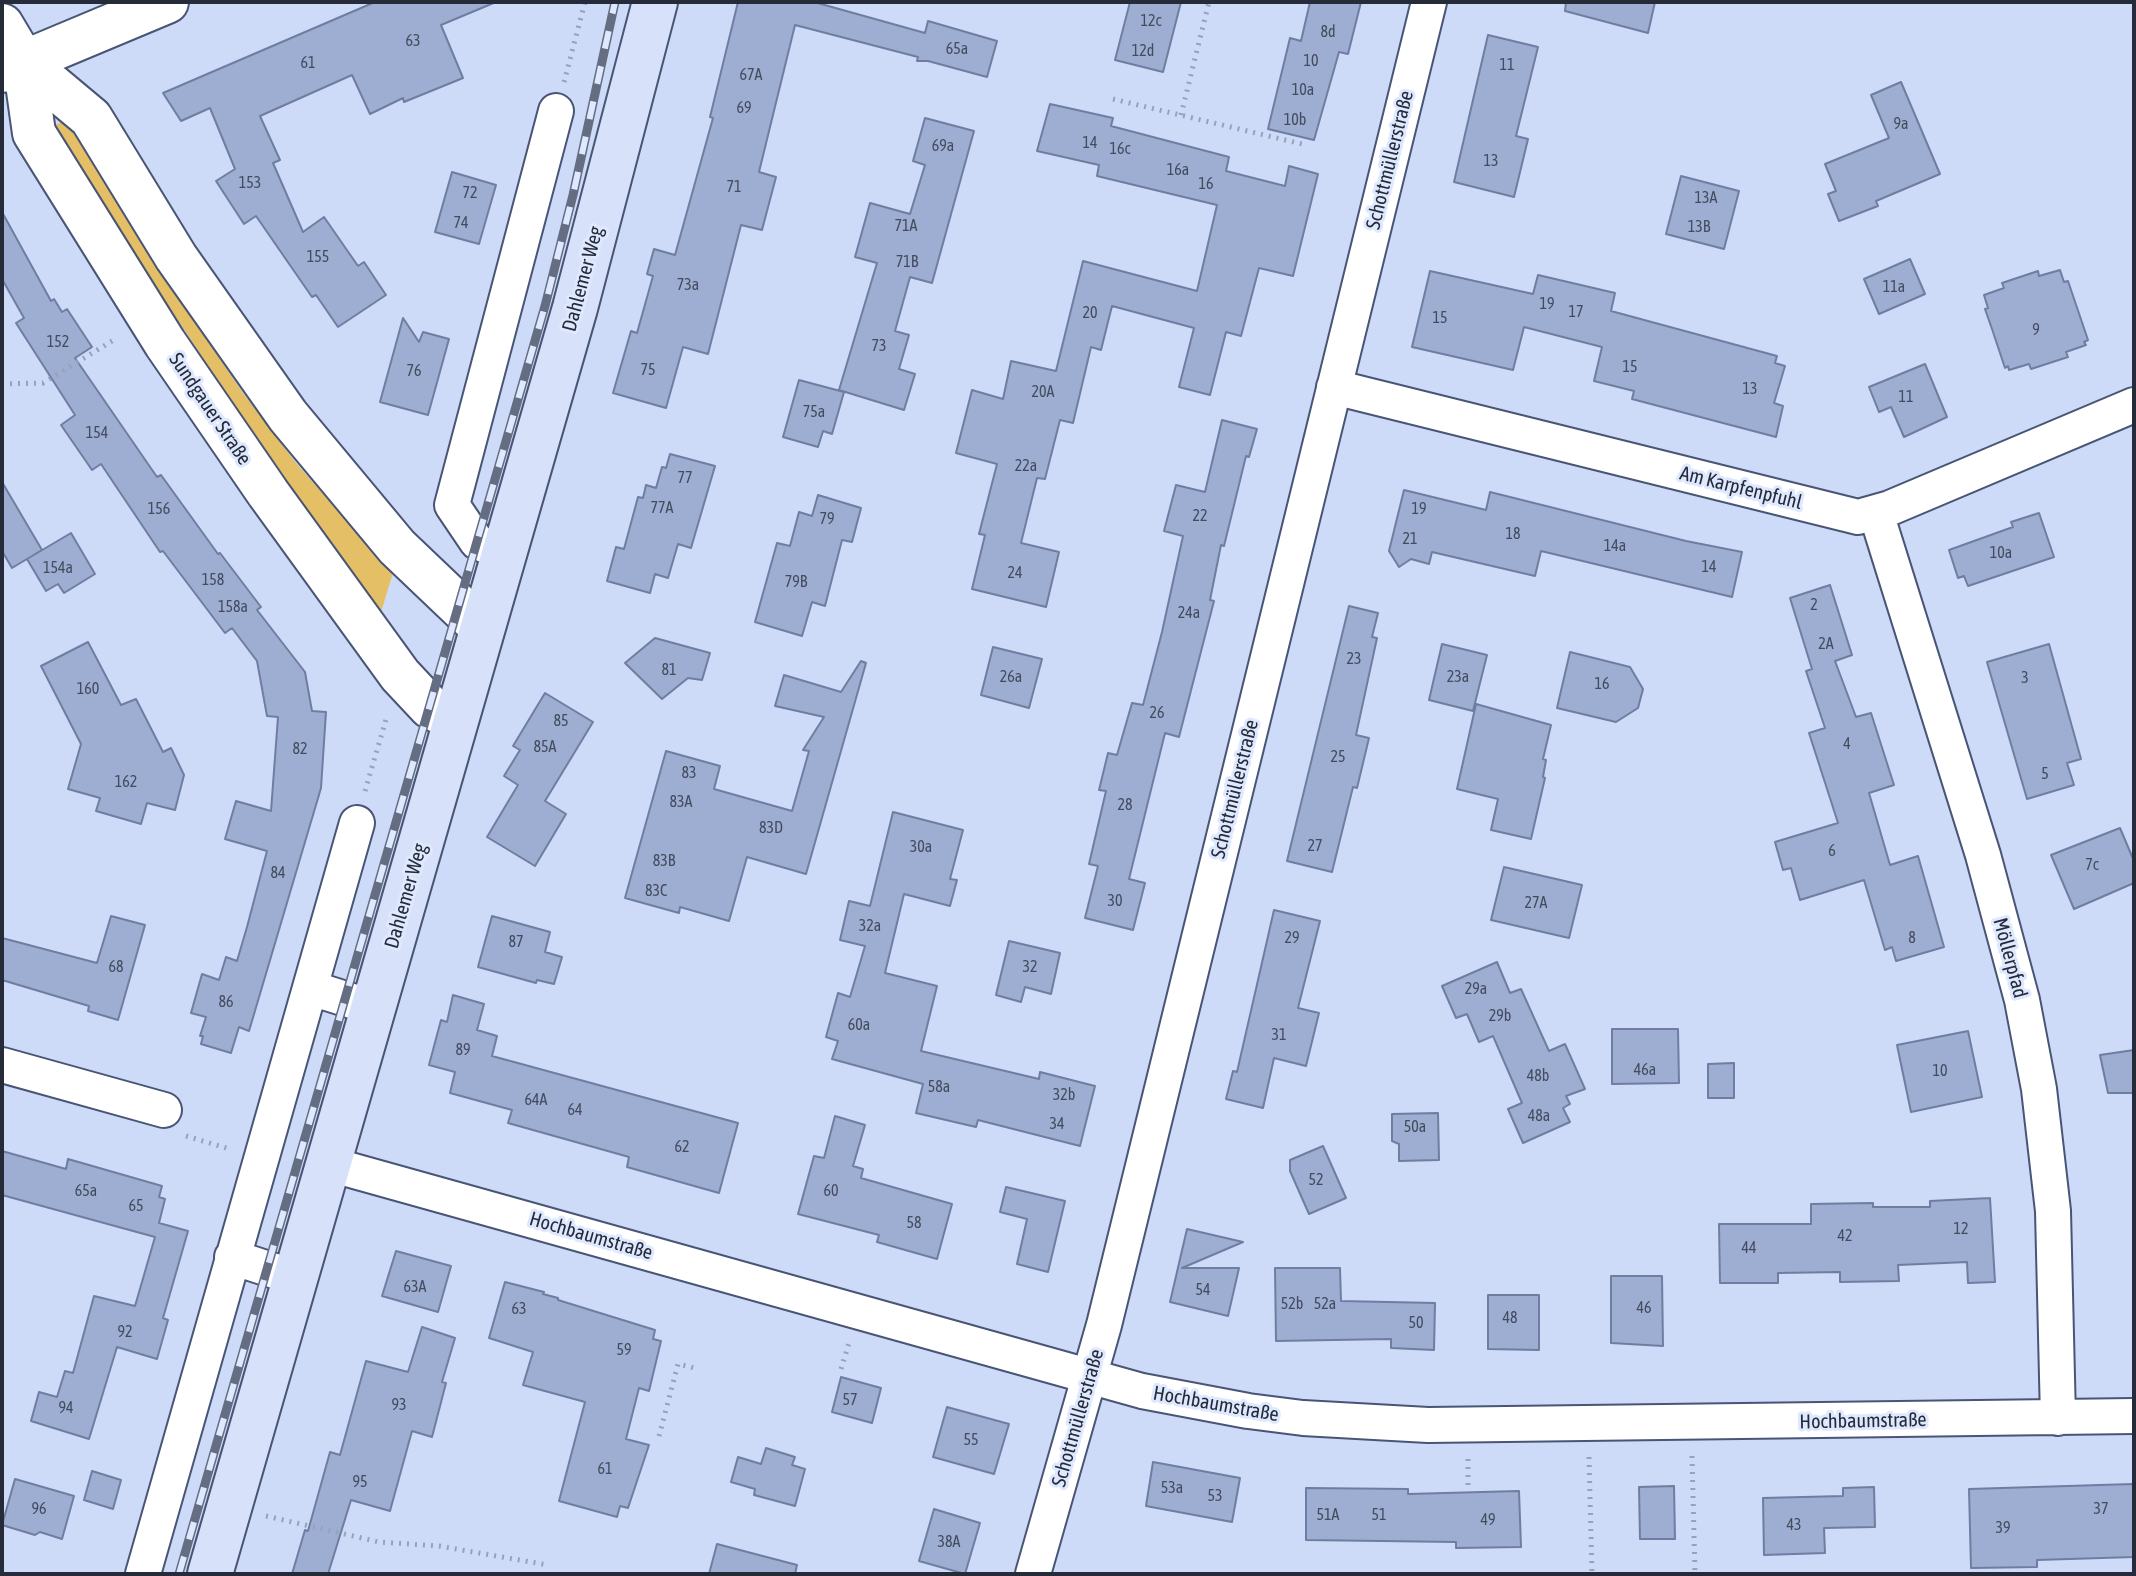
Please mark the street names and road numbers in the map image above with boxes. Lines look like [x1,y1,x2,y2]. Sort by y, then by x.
street label: Schottmüllerstraße [1361,88,1419,232]
street label: Dahlemer Weg [557,224,609,334]
street label: Sundgauer Straße [164,349,256,469]
street label: Am Karpfenpfuhl [1677,461,1805,515]
street label: Schottmüllerstraße [1206,717,1264,861]
street label: Dahlemer Weg [380,841,432,951]
street label: Möllerpfad [1988,915,2032,1001]
street label: Hochbaumstraße [527,1207,655,1265]
street label: Schottmüllerstraße [1047,1346,1109,1490]
street label: Hochbaumstraße [1151,1381,1281,1427]
street label: Hochbaumstraße [1799,1408,1927,1434]

